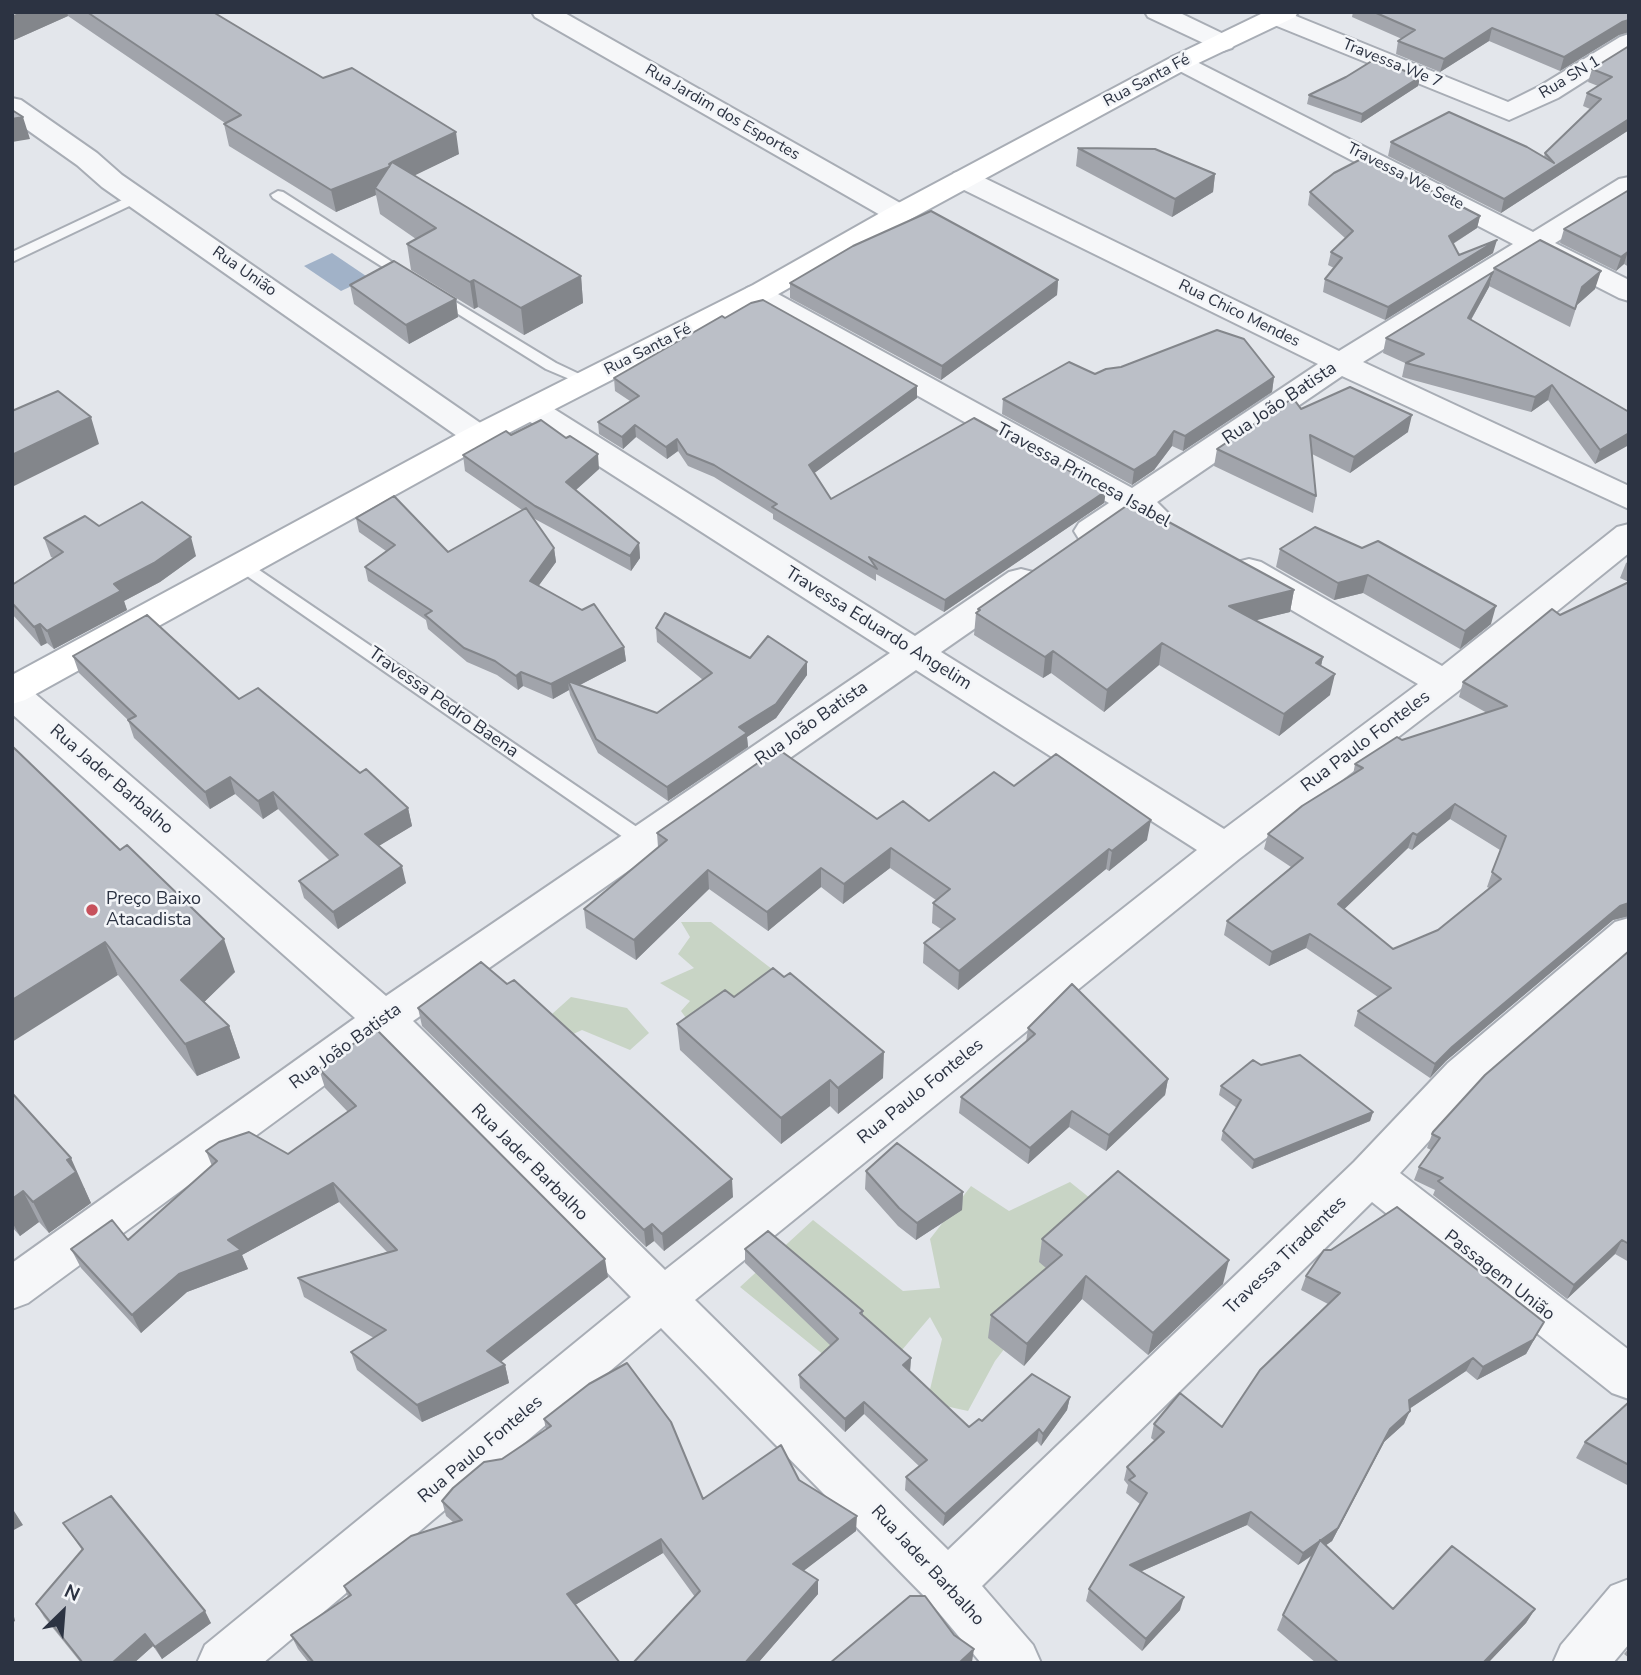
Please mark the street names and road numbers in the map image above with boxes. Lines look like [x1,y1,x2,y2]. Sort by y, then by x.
street label: Travessa We 7 [1339,35,1445,93]
street label: Rua Santa Fé [1101,50,1193,112]
street label: Rua SN 1 [1536,52,1604,104]
street label: Rua Jardim dos Esportes [641,61,803,165]
street label: Travessa We Sete [1343,139,1467,215]
street label: Rua União [208,243,280,301]
street label: Rua Chico Mendes [1175,276,1303,352]
street label: Rua Santa Fé [601,320,695,380]
street label: Rua João Batista [1219,358,1341,450]
street label: Travessa Princesa Isabel [992,419,1174,533]
street label: Travessa Eduardo Angelim [781,563,975,695]
street label: Travessa Pedro Baena [364,643,522,763]
street label: Rua João Batista [751,677,873,771]
street label: Rua Paulo Fonteles [1297,686,1435,798]
street label: Rua Jader Barbalho [45,720,177,840]
street label: Rua João Batista [286,999,406,1095]
street label: Rua Paulo Fonteles [854,1035,988,1149]
street label: Rua Jader Barbalho [466,1100,592,1226]
street label: Travessa Tiradentes [1221,1192,1351,1320]
street label: Passagem União [1439,1226,1559,1326]
street label: Rua Paulo Fonteles [414,1392,548,1508]
street label: Rua Jader Barbalho [866,1501,988,1631]

